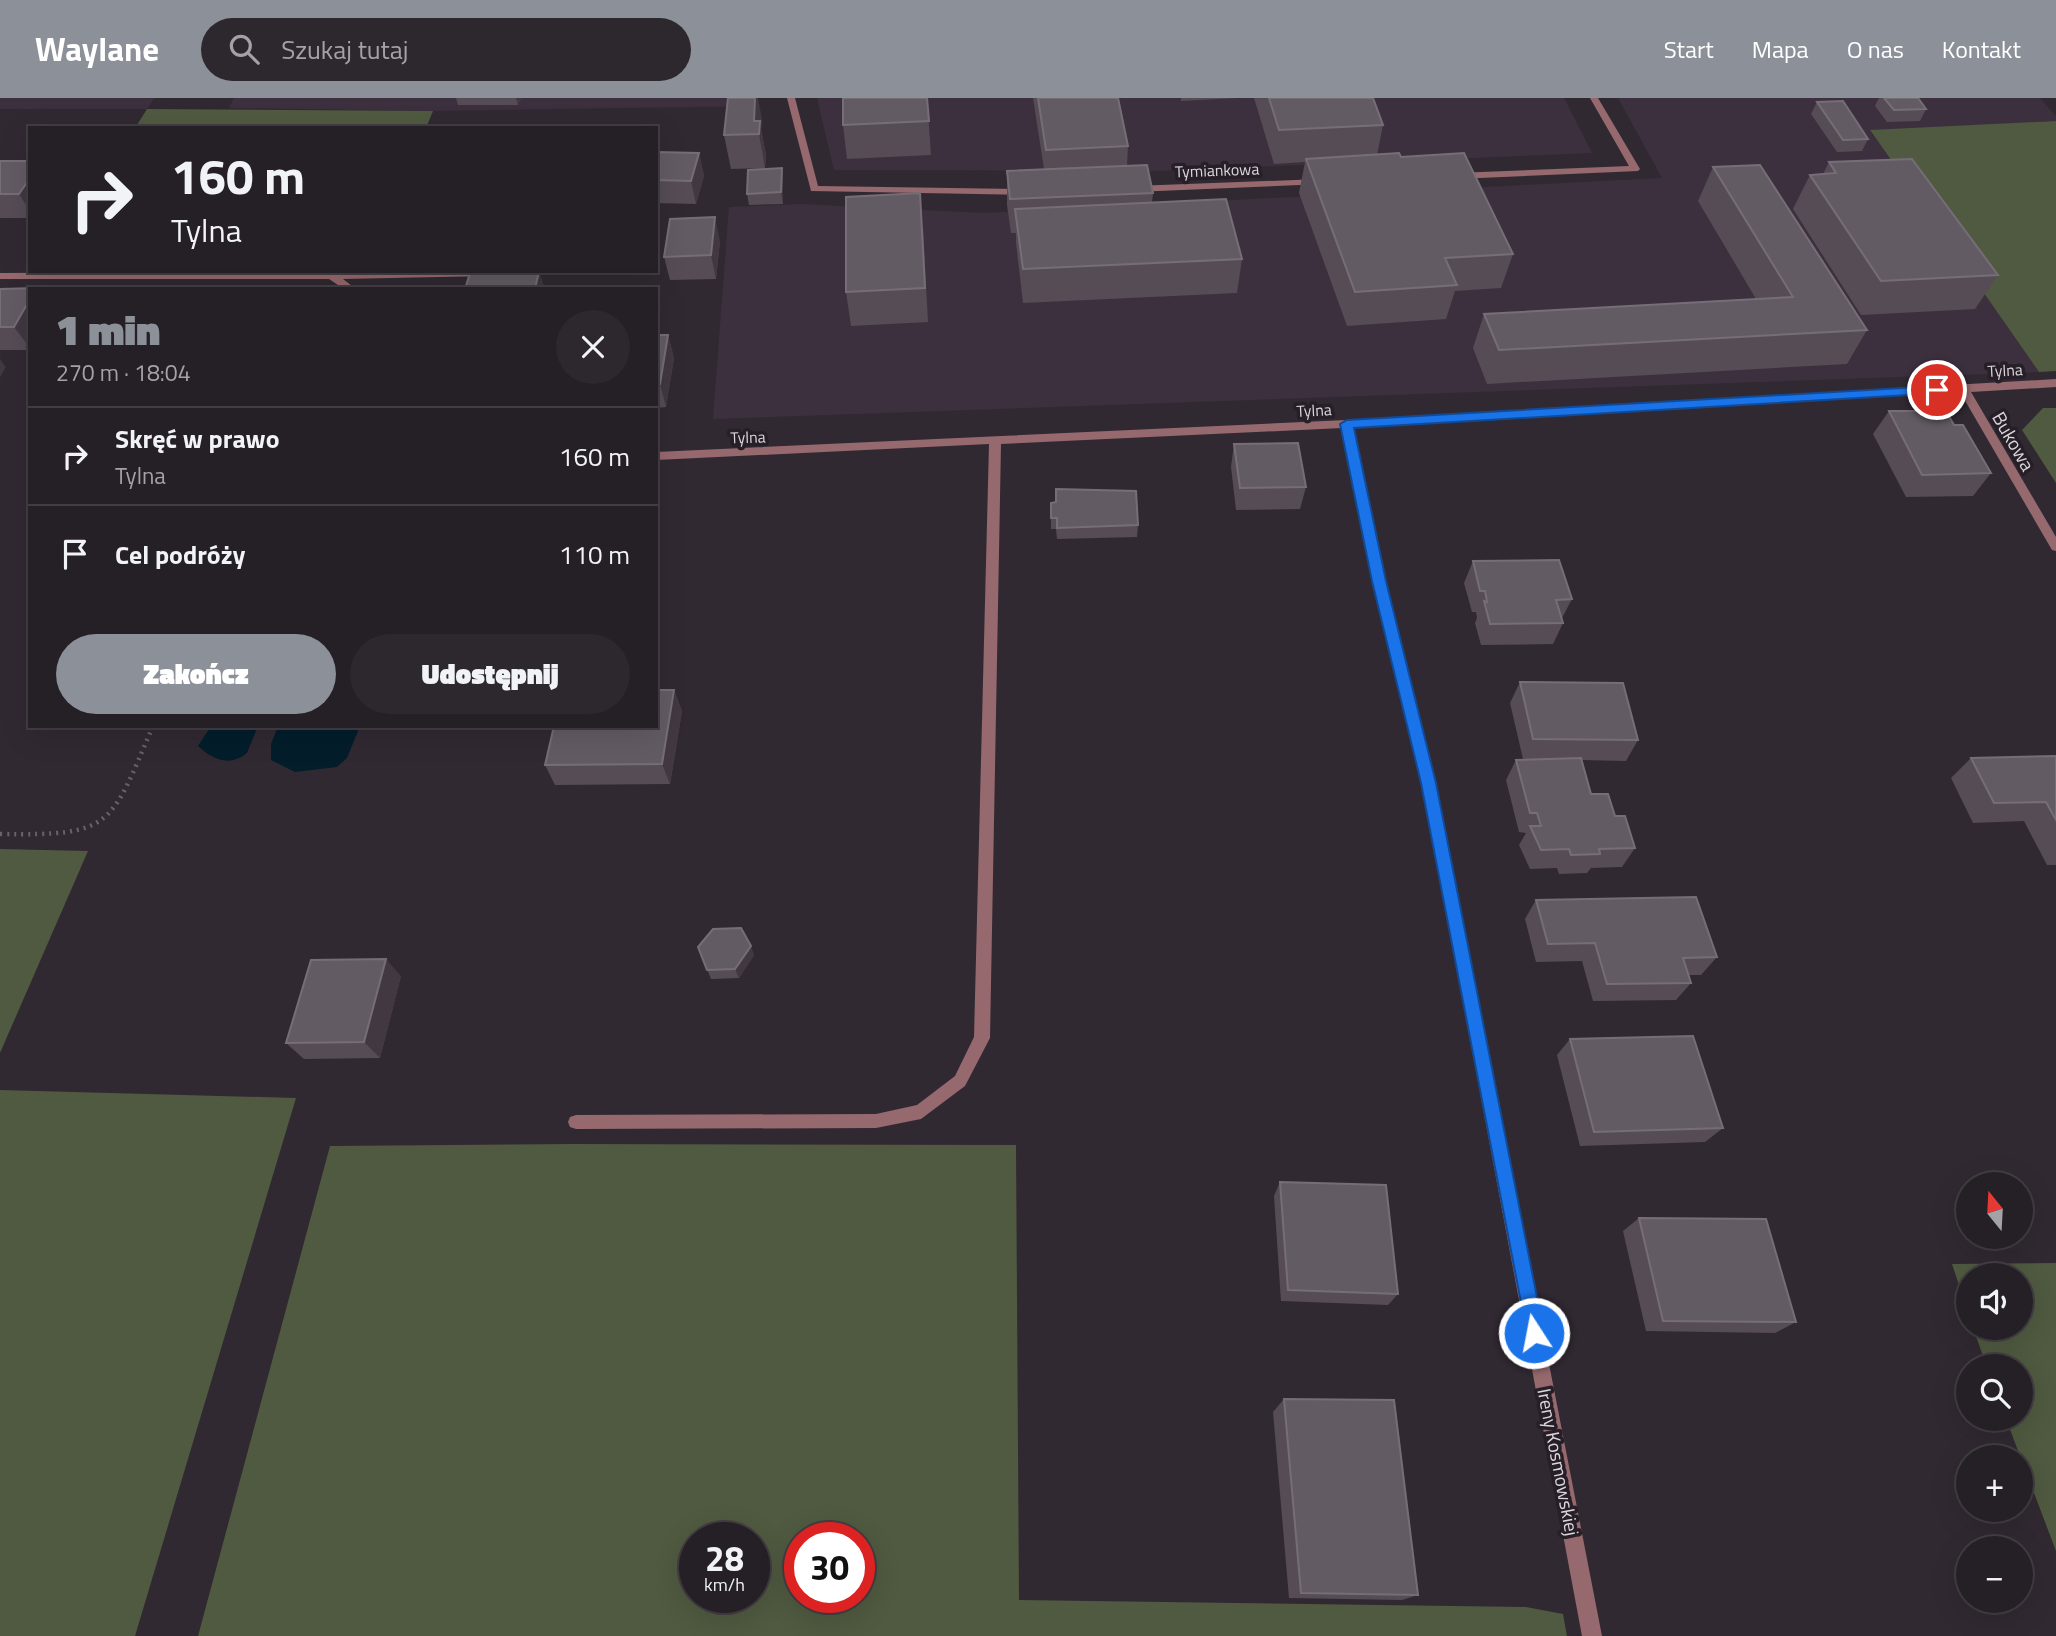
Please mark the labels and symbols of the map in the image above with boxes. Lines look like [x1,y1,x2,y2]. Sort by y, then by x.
street label: Tymiankowa [1174,157,1260,183]
street label: Tylna [1987,357,2023,383]
pin [1907,360,1967,420]
street label: Tylna [1296,397,1332,423]
street label: Bukowa [1985,406,2043,477]
street label: Tylna [730,424,766,450]
north arrow [1956,1172,2034,1250]
position arrow [1497,1296,1571,1370]
street label: Ireny Kosmowskiej [1530,1386,1588,1538]
speed limit sign: 30 [784,1522,875,1613]

